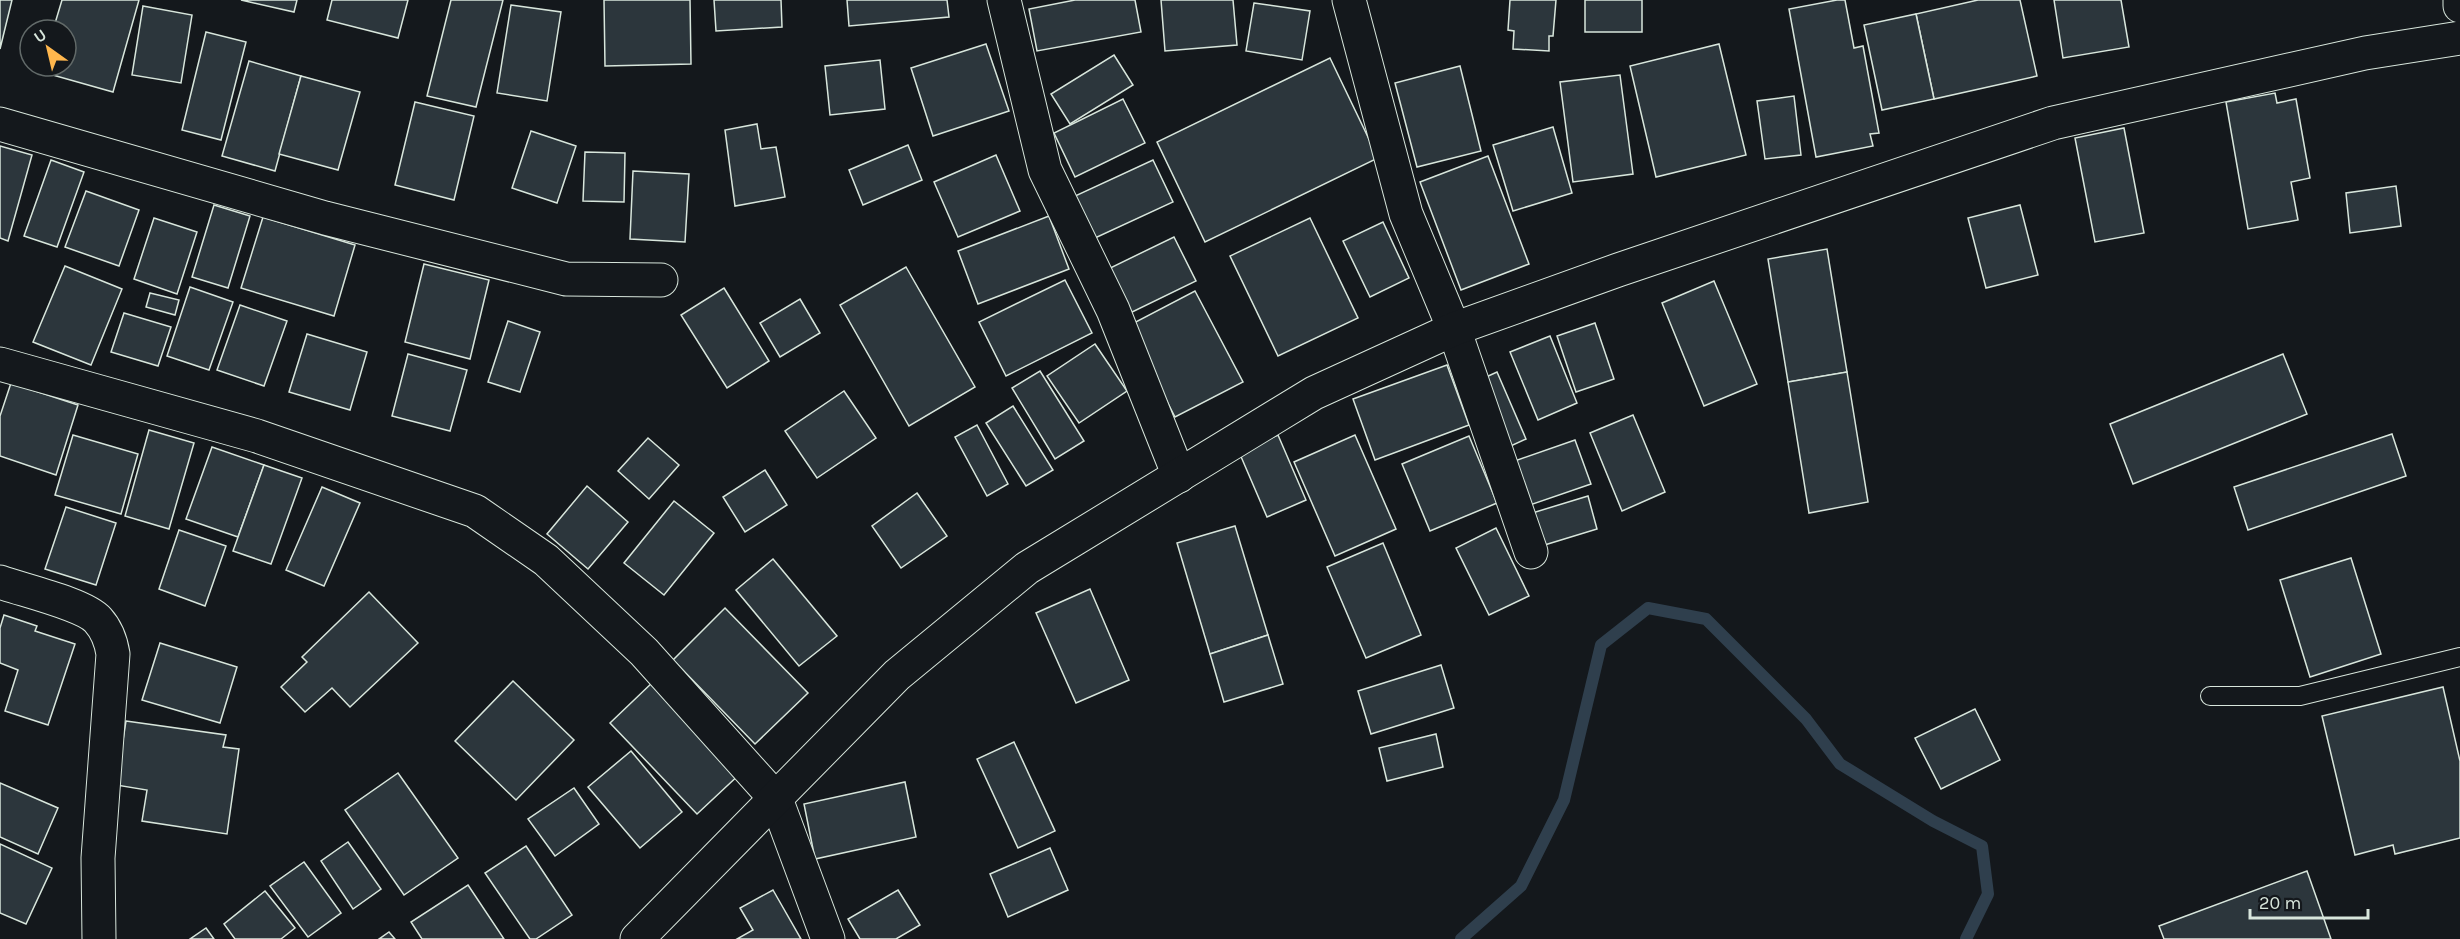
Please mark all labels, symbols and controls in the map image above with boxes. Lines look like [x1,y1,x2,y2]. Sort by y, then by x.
north arrow [18,18,78,78]
text: U [30,25,50,47]
scale bar [2250,882,2368,920]
text: 20 m [2259,892,2301,914]

